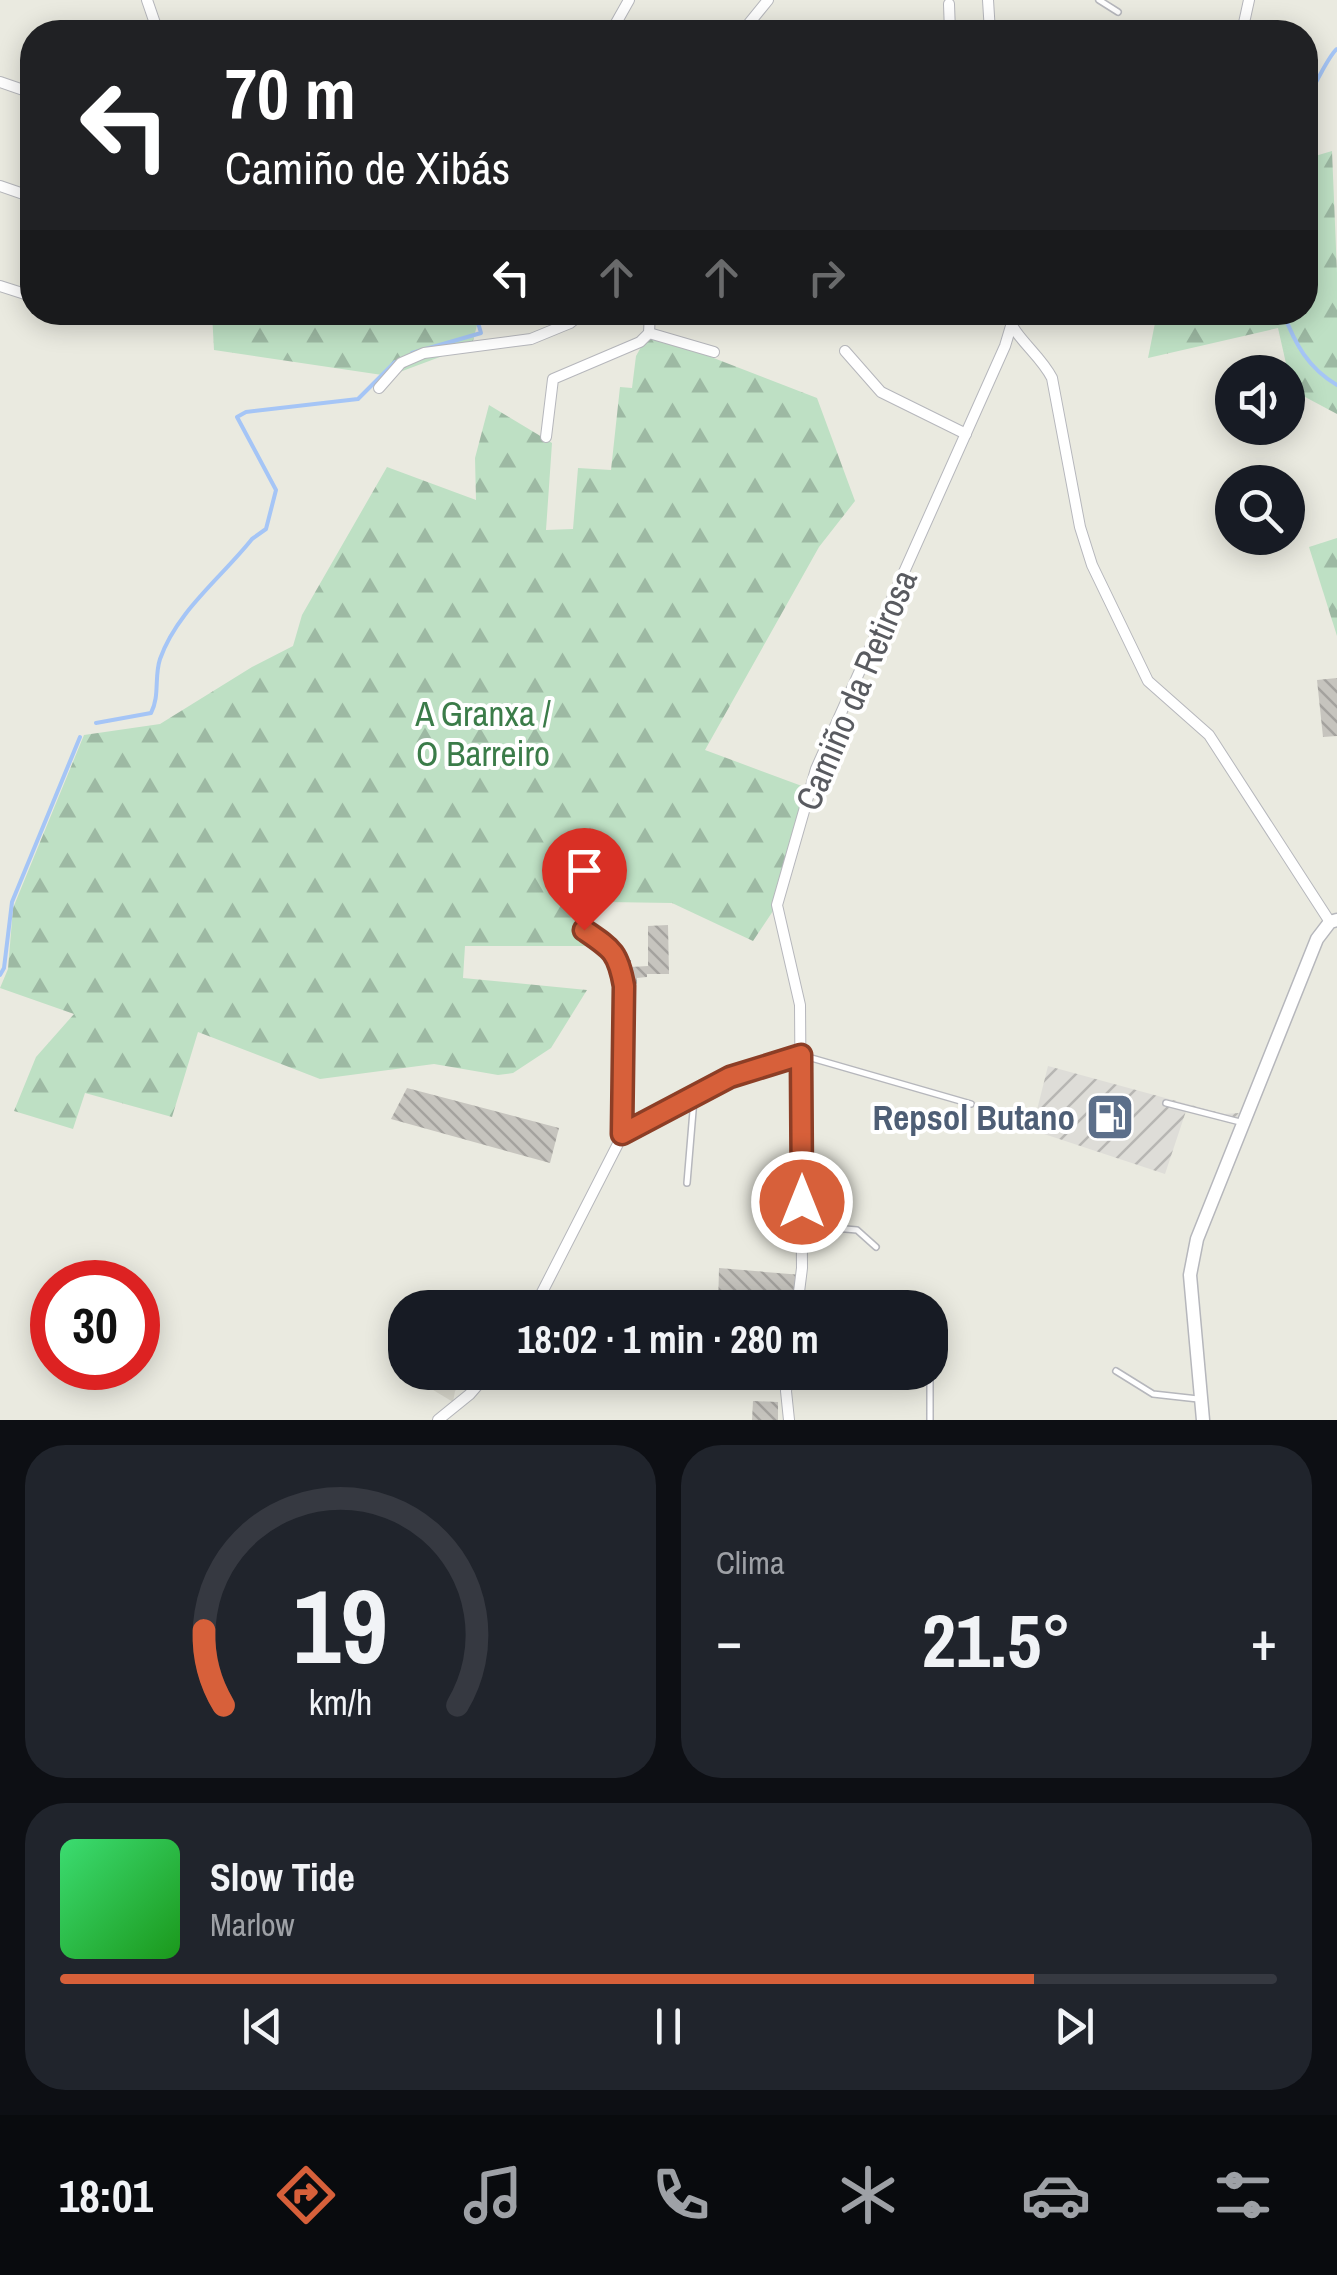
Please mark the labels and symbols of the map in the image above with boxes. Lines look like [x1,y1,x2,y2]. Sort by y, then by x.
street label: Camiño da Retirosa [784,563,928,817]
park label: A Granxa / O Barreiro [414,690,551,777]
pin [542,828,627,931]
fuel station icon: Repsol Butano [1084,1091,1136,1143]
place label: Repsol Butano [872,1094,1075,1141]
position arrow [750,1150,854,1254]
speed limit sign: 30 [30,1260,160,1390]

